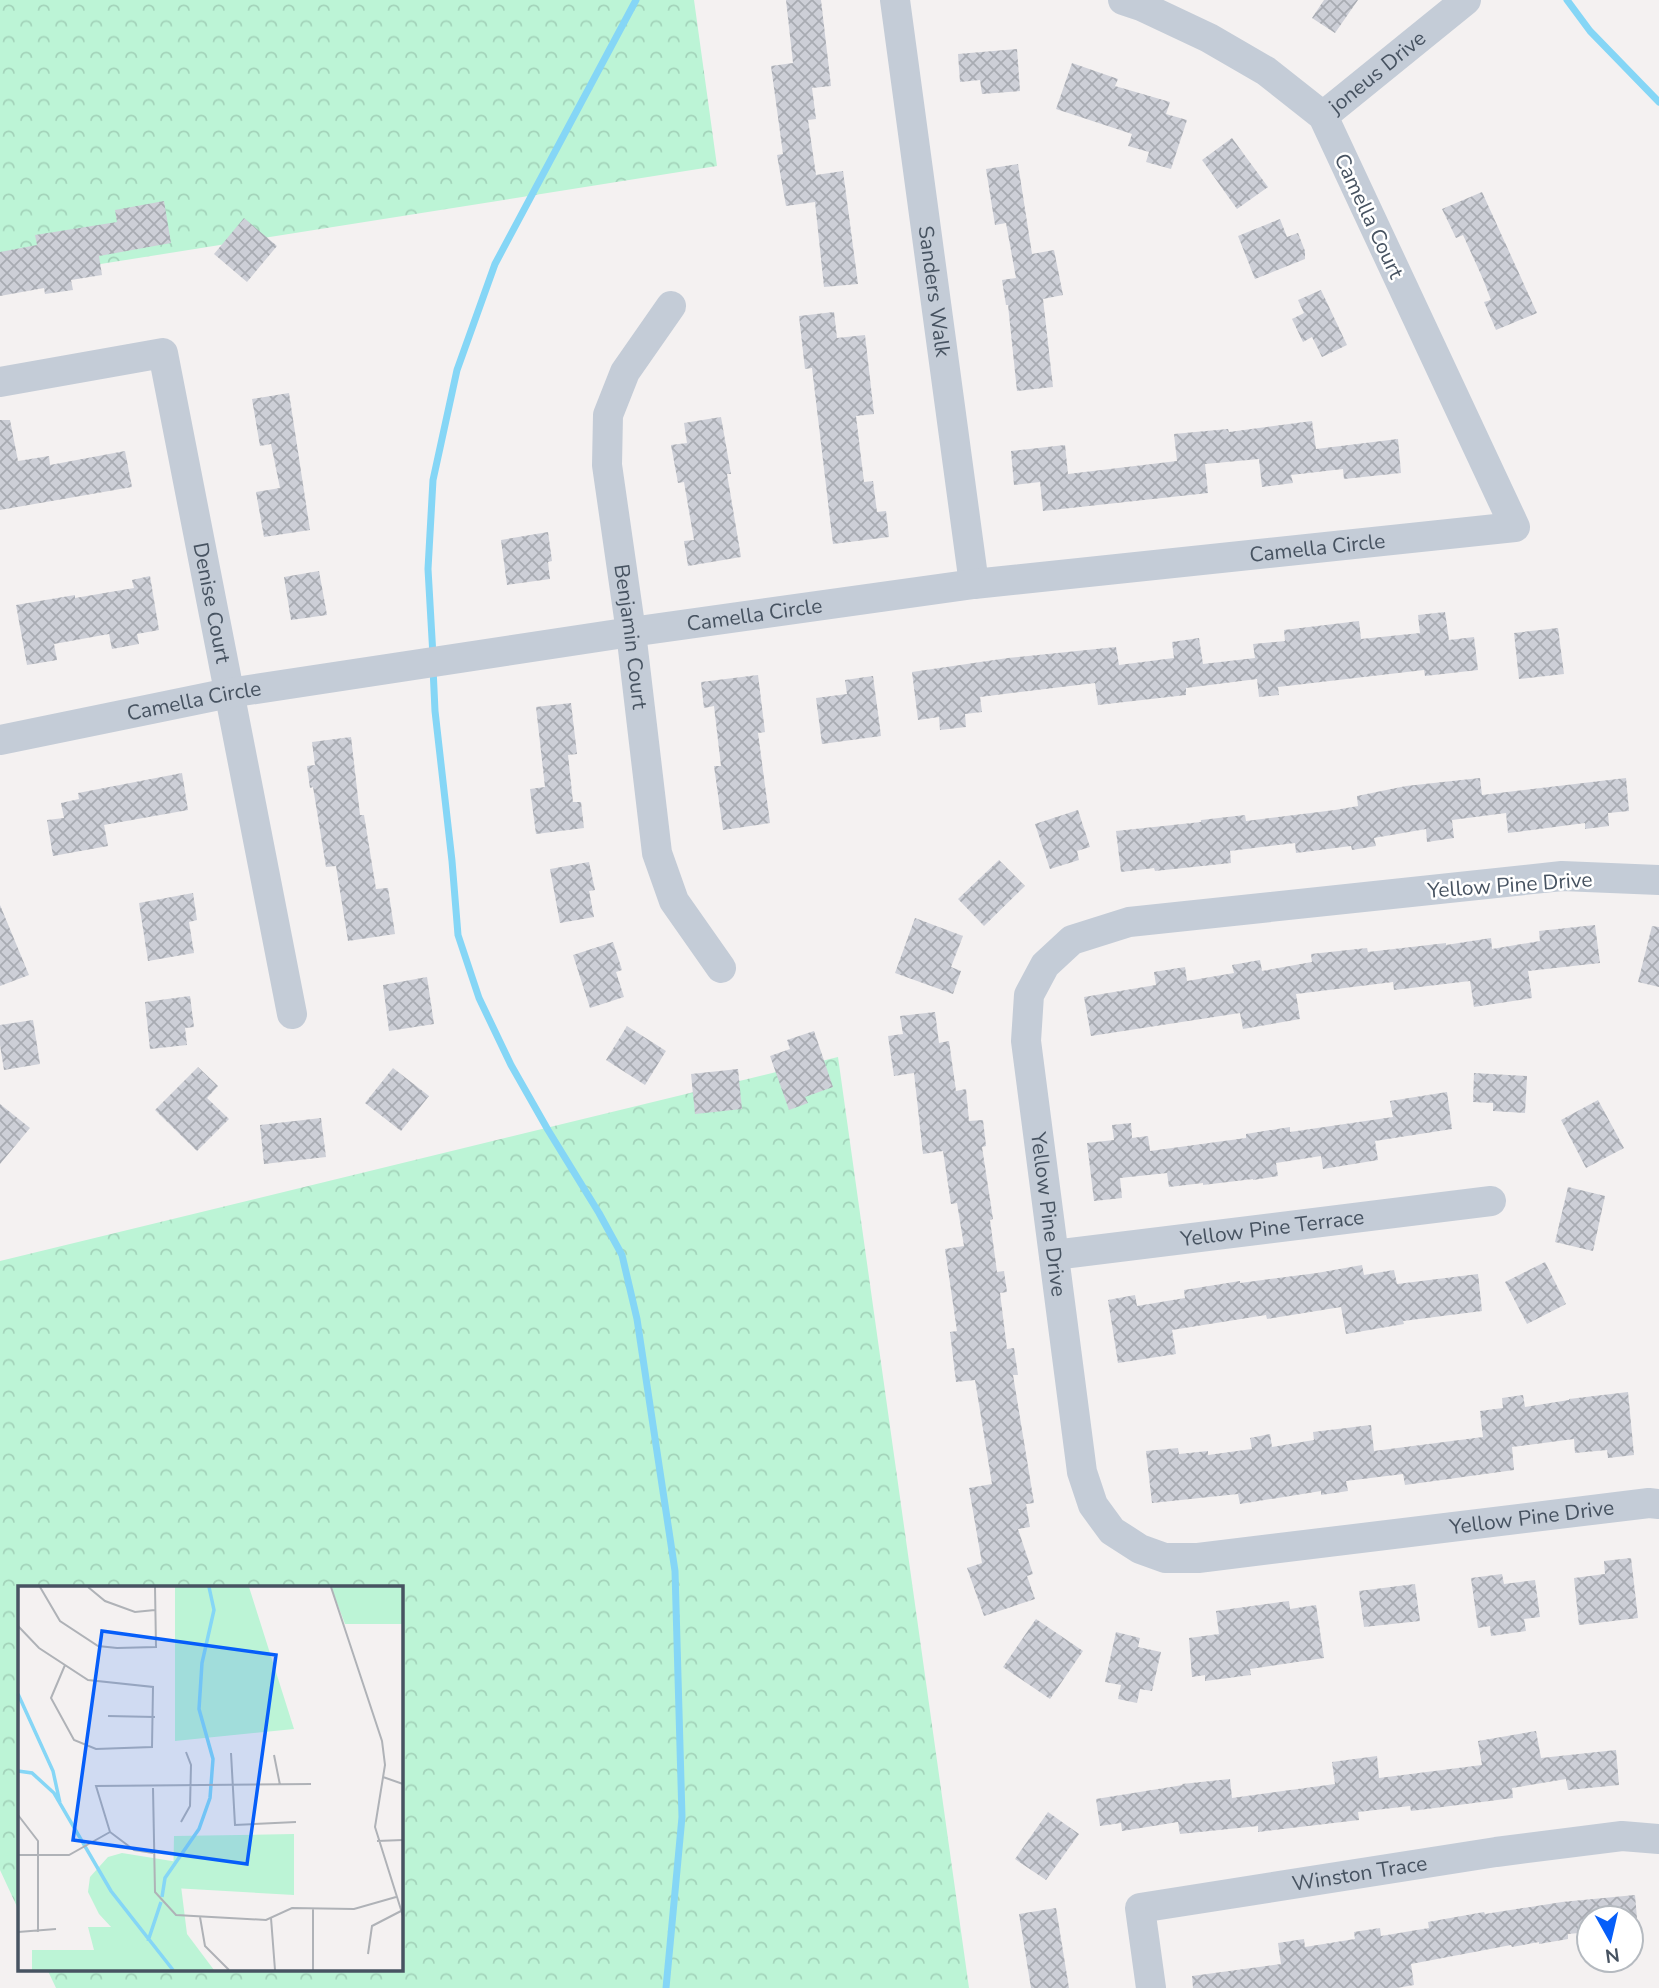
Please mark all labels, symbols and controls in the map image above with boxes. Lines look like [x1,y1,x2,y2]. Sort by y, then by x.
street label: joneus Drive [1322,24,1432,121]
street label: Camella Court [1328,149,1411,284]
street label: Sanders Walk [912,224,957,359]
street label: Camella Circle [1248,527,1387,569]
street label: Denise Court [186,540,237,666]
street label: Benjamin Court [607,562,654,711]
street label: Camella Circle [685,591,824,638]
street label: Camella Circle [124,674,263,728]
street label: Yellow Pine Drive [1426,865,1593,905]
street label: Yellow Pine Drive [1024,1129,1073,1298]
street label: Yellow Pine Terrace [1178,1203,1366,1253]
street label: Yellow Pine Drive [1447,1493,1616,1541]
inset map [18,1586,402,1970]
street label: Winston Trace [1290,1849,1429,1898]
north arrow [1575,1904,1645,1974]
text: N [1603,1941,1621,1969]

